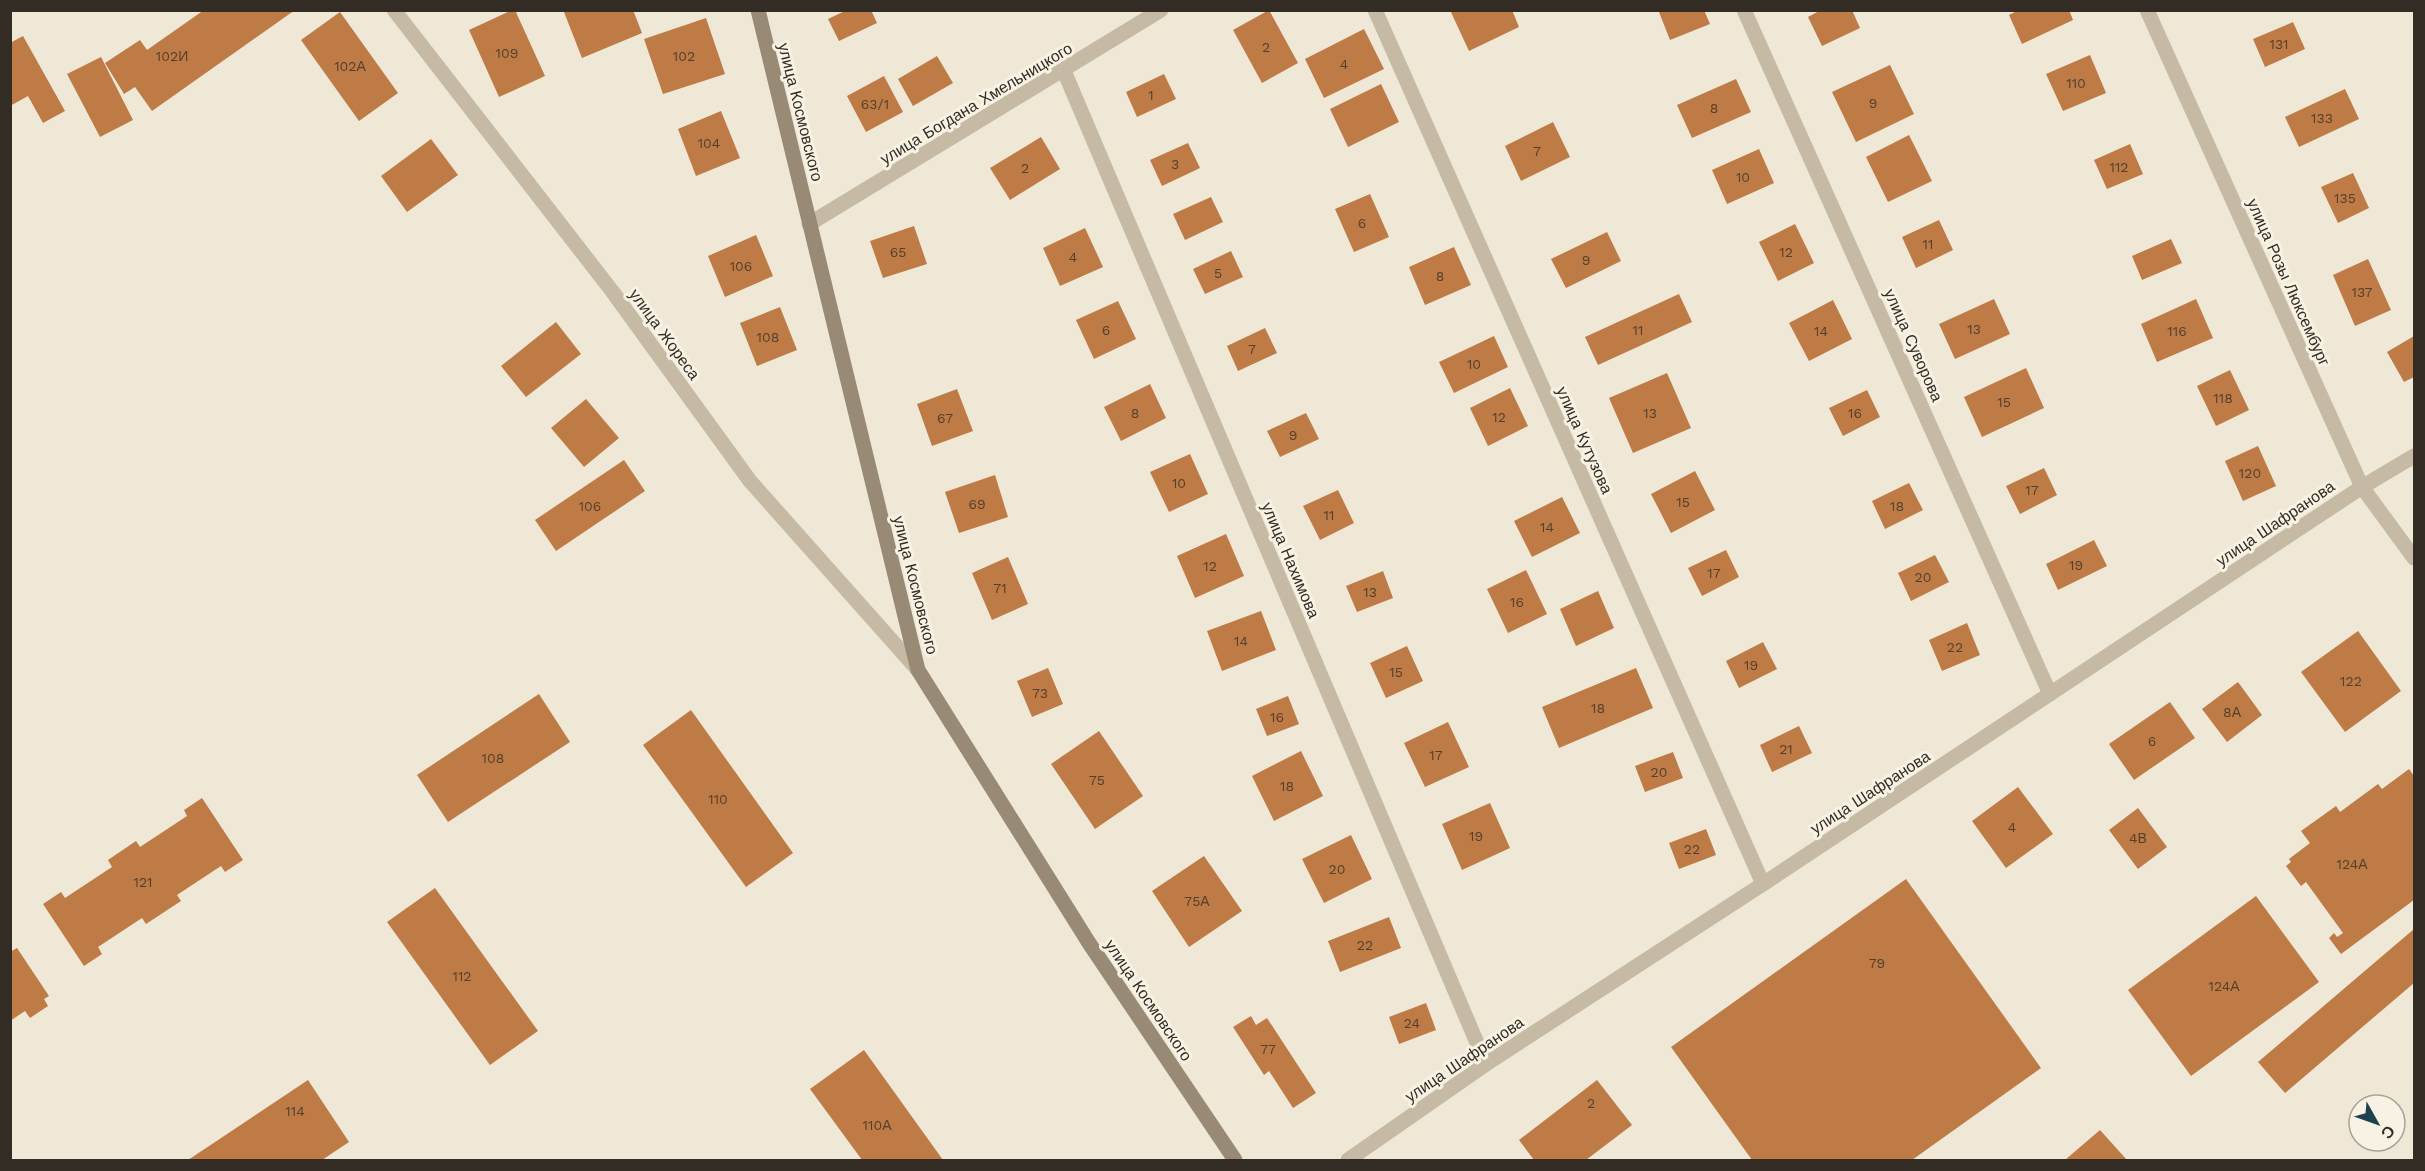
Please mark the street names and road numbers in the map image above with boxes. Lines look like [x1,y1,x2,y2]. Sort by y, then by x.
street label: улица Богдана Хмельницкого [877,38,1076,168]
street label: улица Космовского [774,41,827,184]
street label: улица Розы Люксембург [2243,196,2334,369]
street label: улица Жореса [625,285,704,383]
street label: улица Суворова [1880,286,1947,405]
street label: улица Кутузова [1552,384,1617,497]
street label: улица Шафранова [2212,477,2338,570]
street label: улица Нахимова [1258,499,1324,621]
street label: улица Космовского [889,514,942,657]
street label: улица Шафранова [1807,747,1934,838]
street label: улица Космовского [1101,936,1196,1065]
street label: улица Шафранова [1401,1013,1527,1106]

